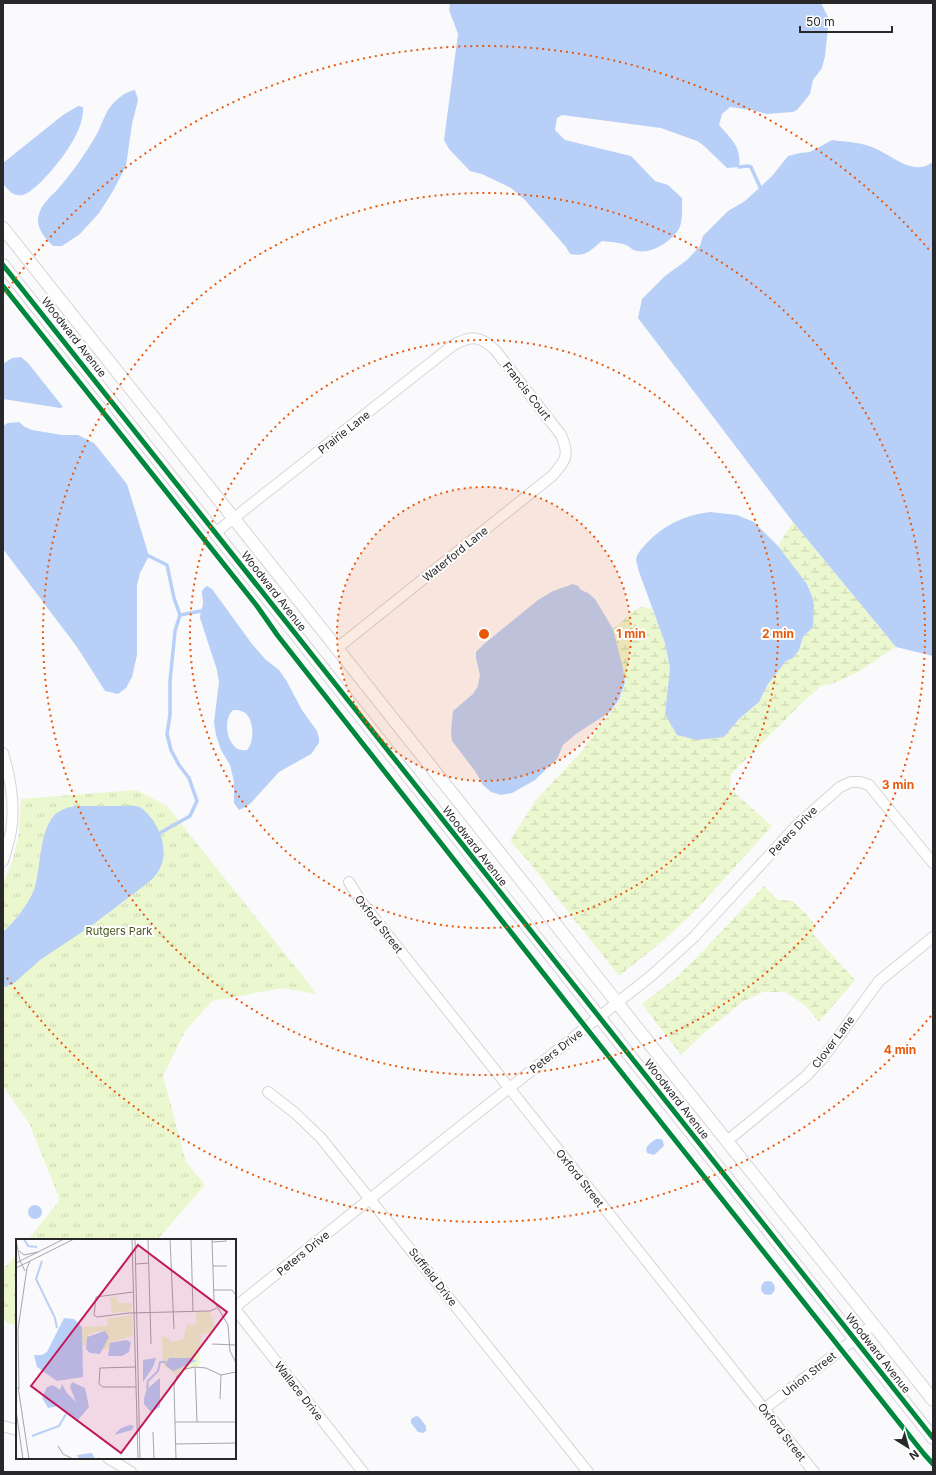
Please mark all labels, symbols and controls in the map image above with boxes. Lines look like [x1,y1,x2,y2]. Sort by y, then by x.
scale bar [800,8,892,34]
text: 50 m [806,14,835,29]
street label: Woodward Avenue [38,294,110,380]
street label: Francis Court [500,359,554,423]
street label: Prairie Lane [315,407,373,457]
street label: Waterford Lane [419,523,491,585]
street label: Woodward Avenue [238,548,310,634]
text: 1 min [616,626,646,641]
text: 2 min [762,626,794,641]
centre of rings [477,627,491,641]
text: 3 min [882,777,914,792]
street label: Woodward Avenue [439,803,511,889]
street label: Peters Drive [766,803,820,859]
street label: Oxford Street [352,892,406,956]
park label: Rutgers Park [86,924,152,938]
street label: Clover Lane [809,1013,857,1071]
street label: Peters Drive [527,1026,585,1076]
text: 4 min [884,1042,916,1057]
street label: Woodward Avenue [641,1056,713,1142]
street label: Oxford Street [553,1146,607,1210]
street label: Peters Drive [274,1228,332,1278]
inset map [16,1239,236,1459]
street label: Suffield Drive [406,1245,460,1309]
street label: Woodward Avenue [842,1310,914,1396]
street label: Union Street [779,1348,839,1399]
street label: Wallace Drive [272,1359,326,1423]
street label: Oxford Street [755,1400,809,1464]
north arrow [888,1427,928,1467]
text: N [906,1447,922,1463]

